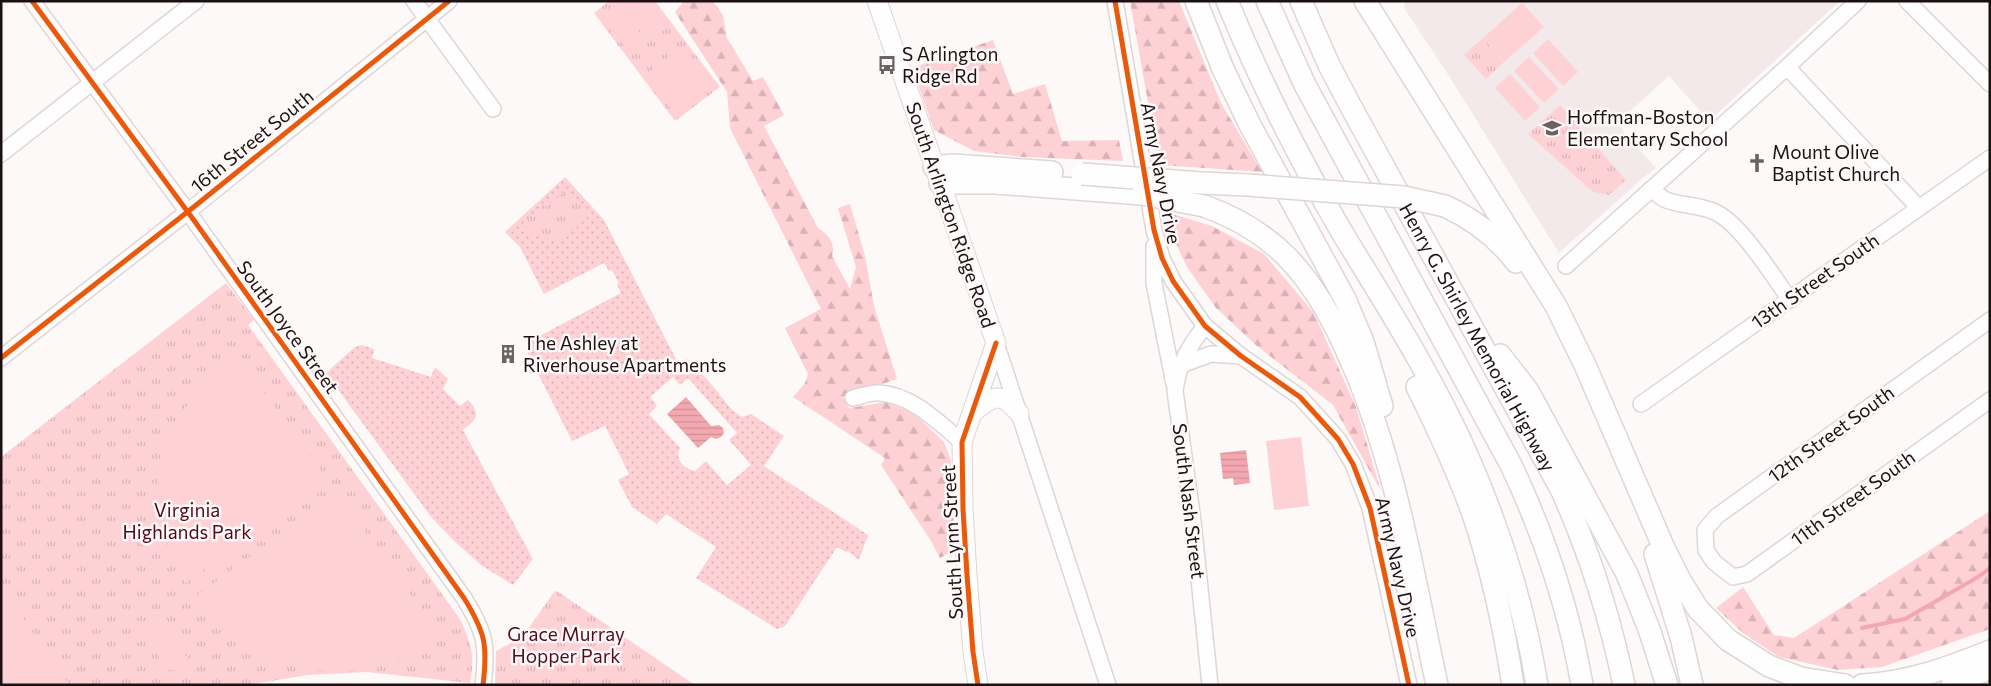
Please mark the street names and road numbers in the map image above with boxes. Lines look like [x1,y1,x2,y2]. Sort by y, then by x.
street label: 16th Street South [186,84,318,197]
street label: South Arlington Ridge Road [902,99,1001,331]
street label: Army Navy Drive [1136,100,1186,246]
street label: Henry G. Shirley Memorial Highway [1395,199,1561,475]
street label: 13th Street South [1747,228,1883,333]
street label: South Joyce Street [233,256,344,398]
street label: 12th Street South [1763,380,1898,487]
street label: South Nash Street [1169,422,1210,580]
street label: 11th Street South [1786,445,1919,550]
street label: South Lynn Street [936,464,967,620]
street label: Army Navy Drive [1371,494,1426,639]

